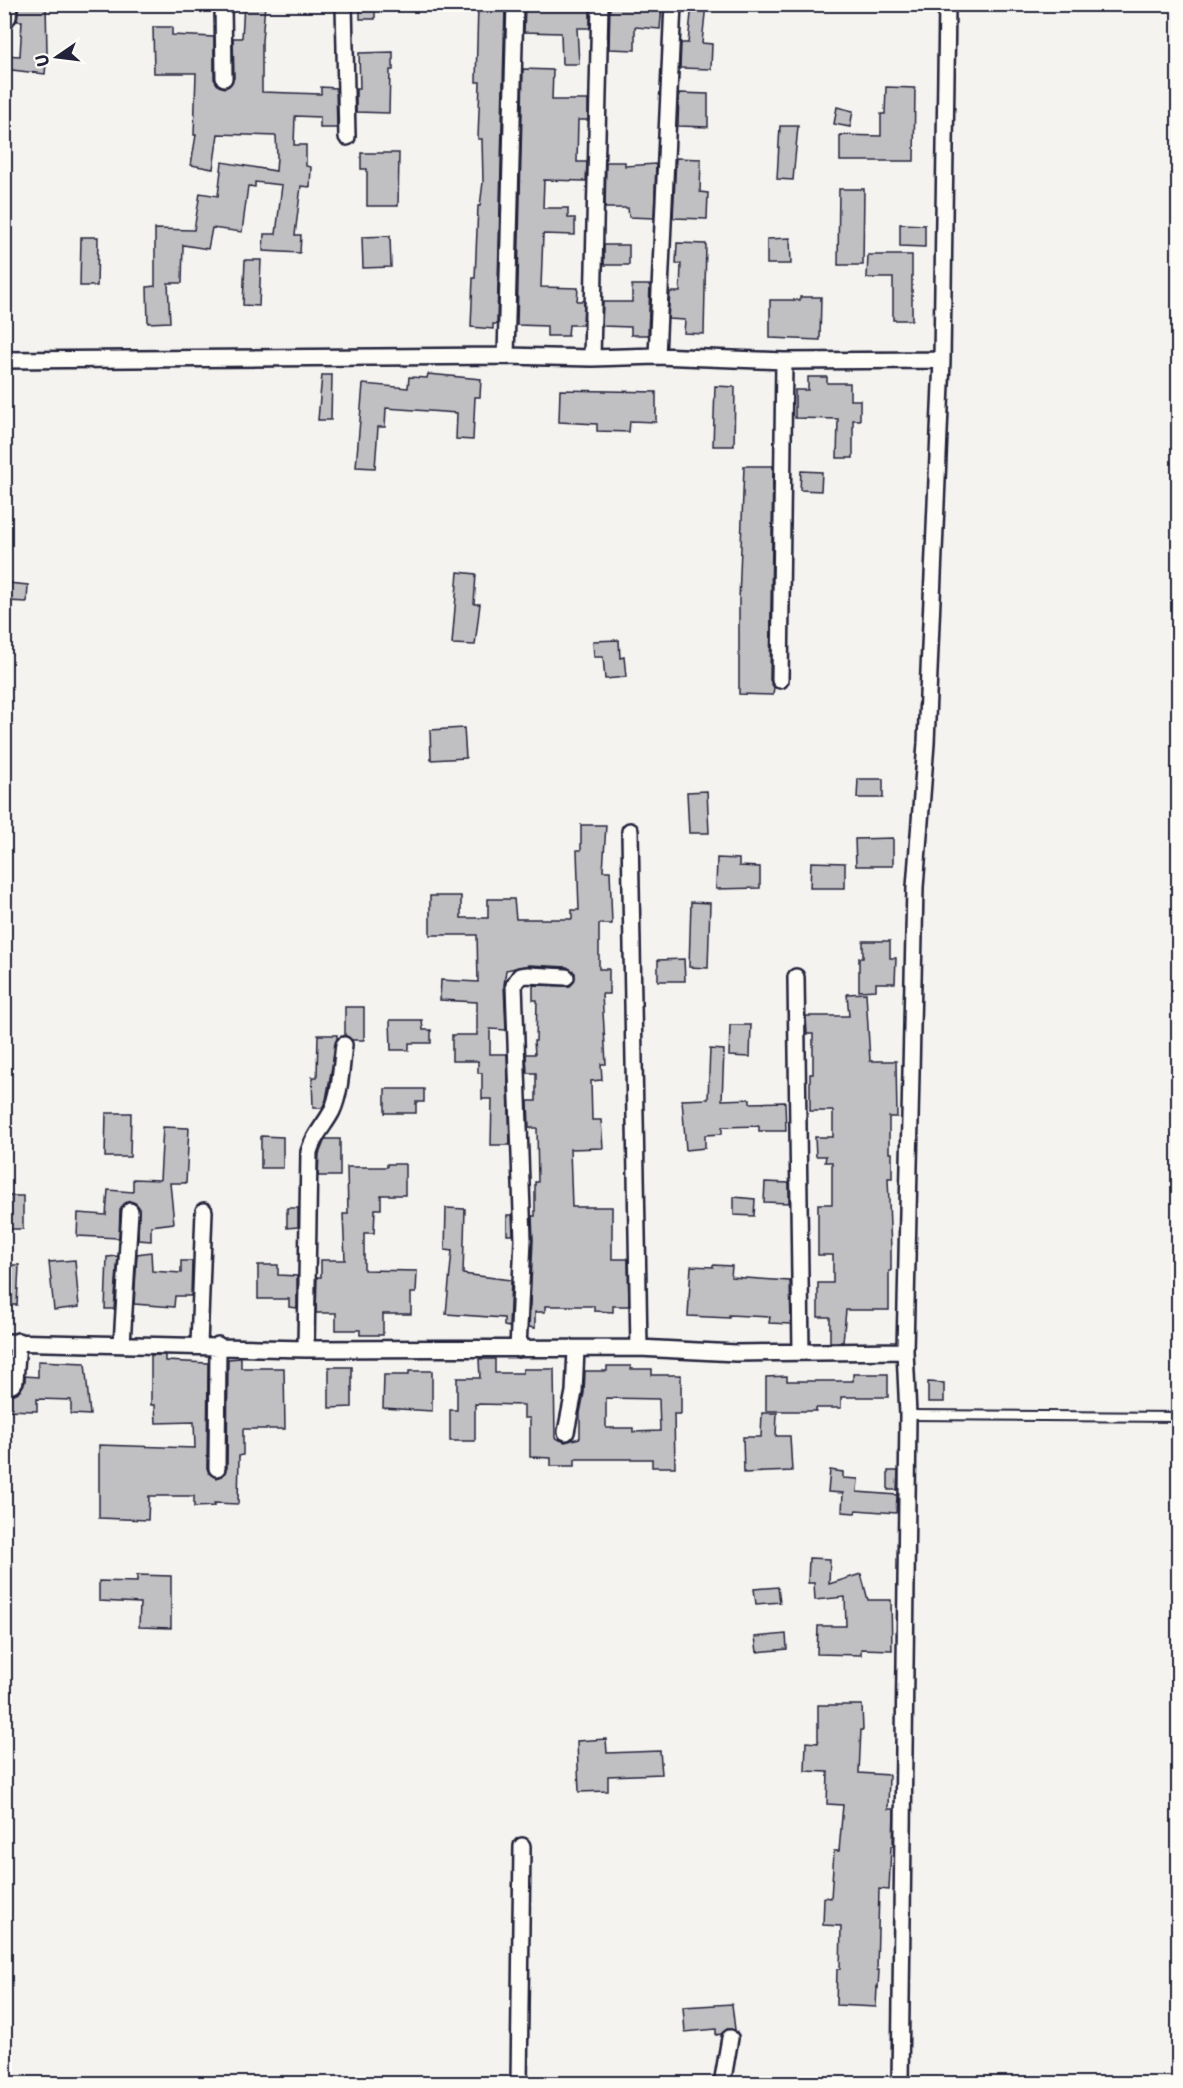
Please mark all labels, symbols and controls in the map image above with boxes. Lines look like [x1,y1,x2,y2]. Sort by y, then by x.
north arrow [27,27,87,87]
text: U [28,52,55,70]

